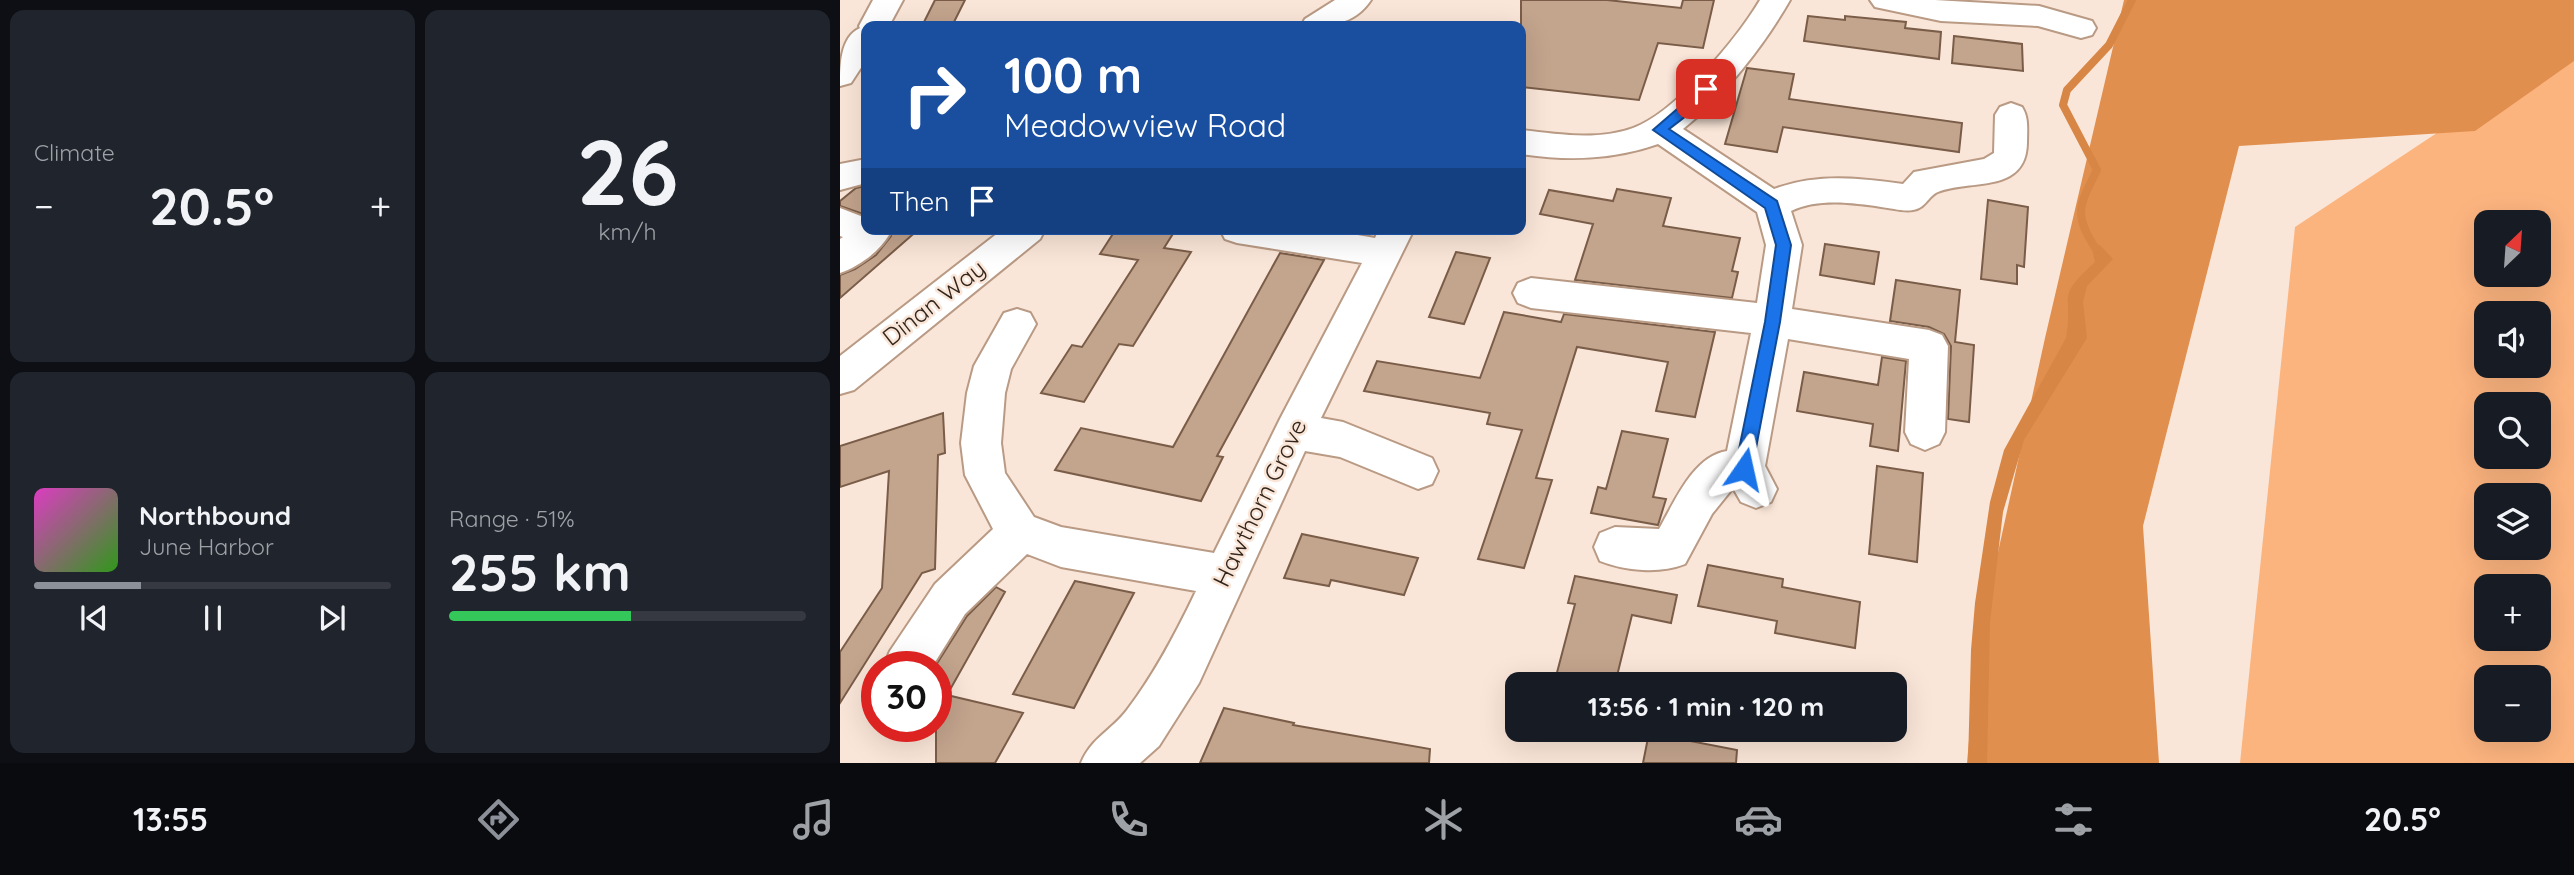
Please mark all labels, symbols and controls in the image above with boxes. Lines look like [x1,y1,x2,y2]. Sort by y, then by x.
text: 100 m [1004,44,1142,105]
icon: right [889,49,980,140]
pin [1676,59,1736,119]
icon: arrive [1687,70,1725,108]
text: Meadowview Road [1004,105,1286,145]
text: 26 [576,114,679,228]
text: Climate [34,138,115,167]
text: 20.5° [149,173,274,238]
text: − [34,182,54,230]
text: + [370,182,391,230]
icon: arrive [963,182,1001,220]
text: Then [889,185,949,218]
north arrow [2474,210,2552,287]
map controls [2474,210,2551,742]
text: km/h [598,217,657,246]
street label: Dinan Way [876,253,991,352]
button: sound [2474,301,2551,378]
button: search [2474,392,2551,469]
street label: Hawthorn Grove [1206,414,1313,591]
position arrow [1707,432,1781,506]
button: layers [2474,483,2551,560]
text: Northbound [139,499,291,532]
text: Range · 51% [449,504,575,533]
text: June Harbor [139,532,274,561]
text: 255 km [449,539,631,604]
button: + [2474,574,2551,651]
icon: previous [75,599,113,637]
icon: pause [194,599,232,637]
icon: next [313,599,351,637]
speed limit sign: 30 [861,651,952,742]
button: − [2474,665,2551,742]
text: 13:56 · 1 min · 120 m [1588,690,1824,723]
icon: directions [474,795,523,844]
icon: music [789,795,838,844]
icon: phone [1104,795,1153,844]
icon: climate [1419,795,1468,844]
icon: car [1734,795,1783,844]
icon: filters [2049,795,2098,844]
text: 13:55 [133,799,208,839]
text: 20.5° [2364,799,2441,839]

